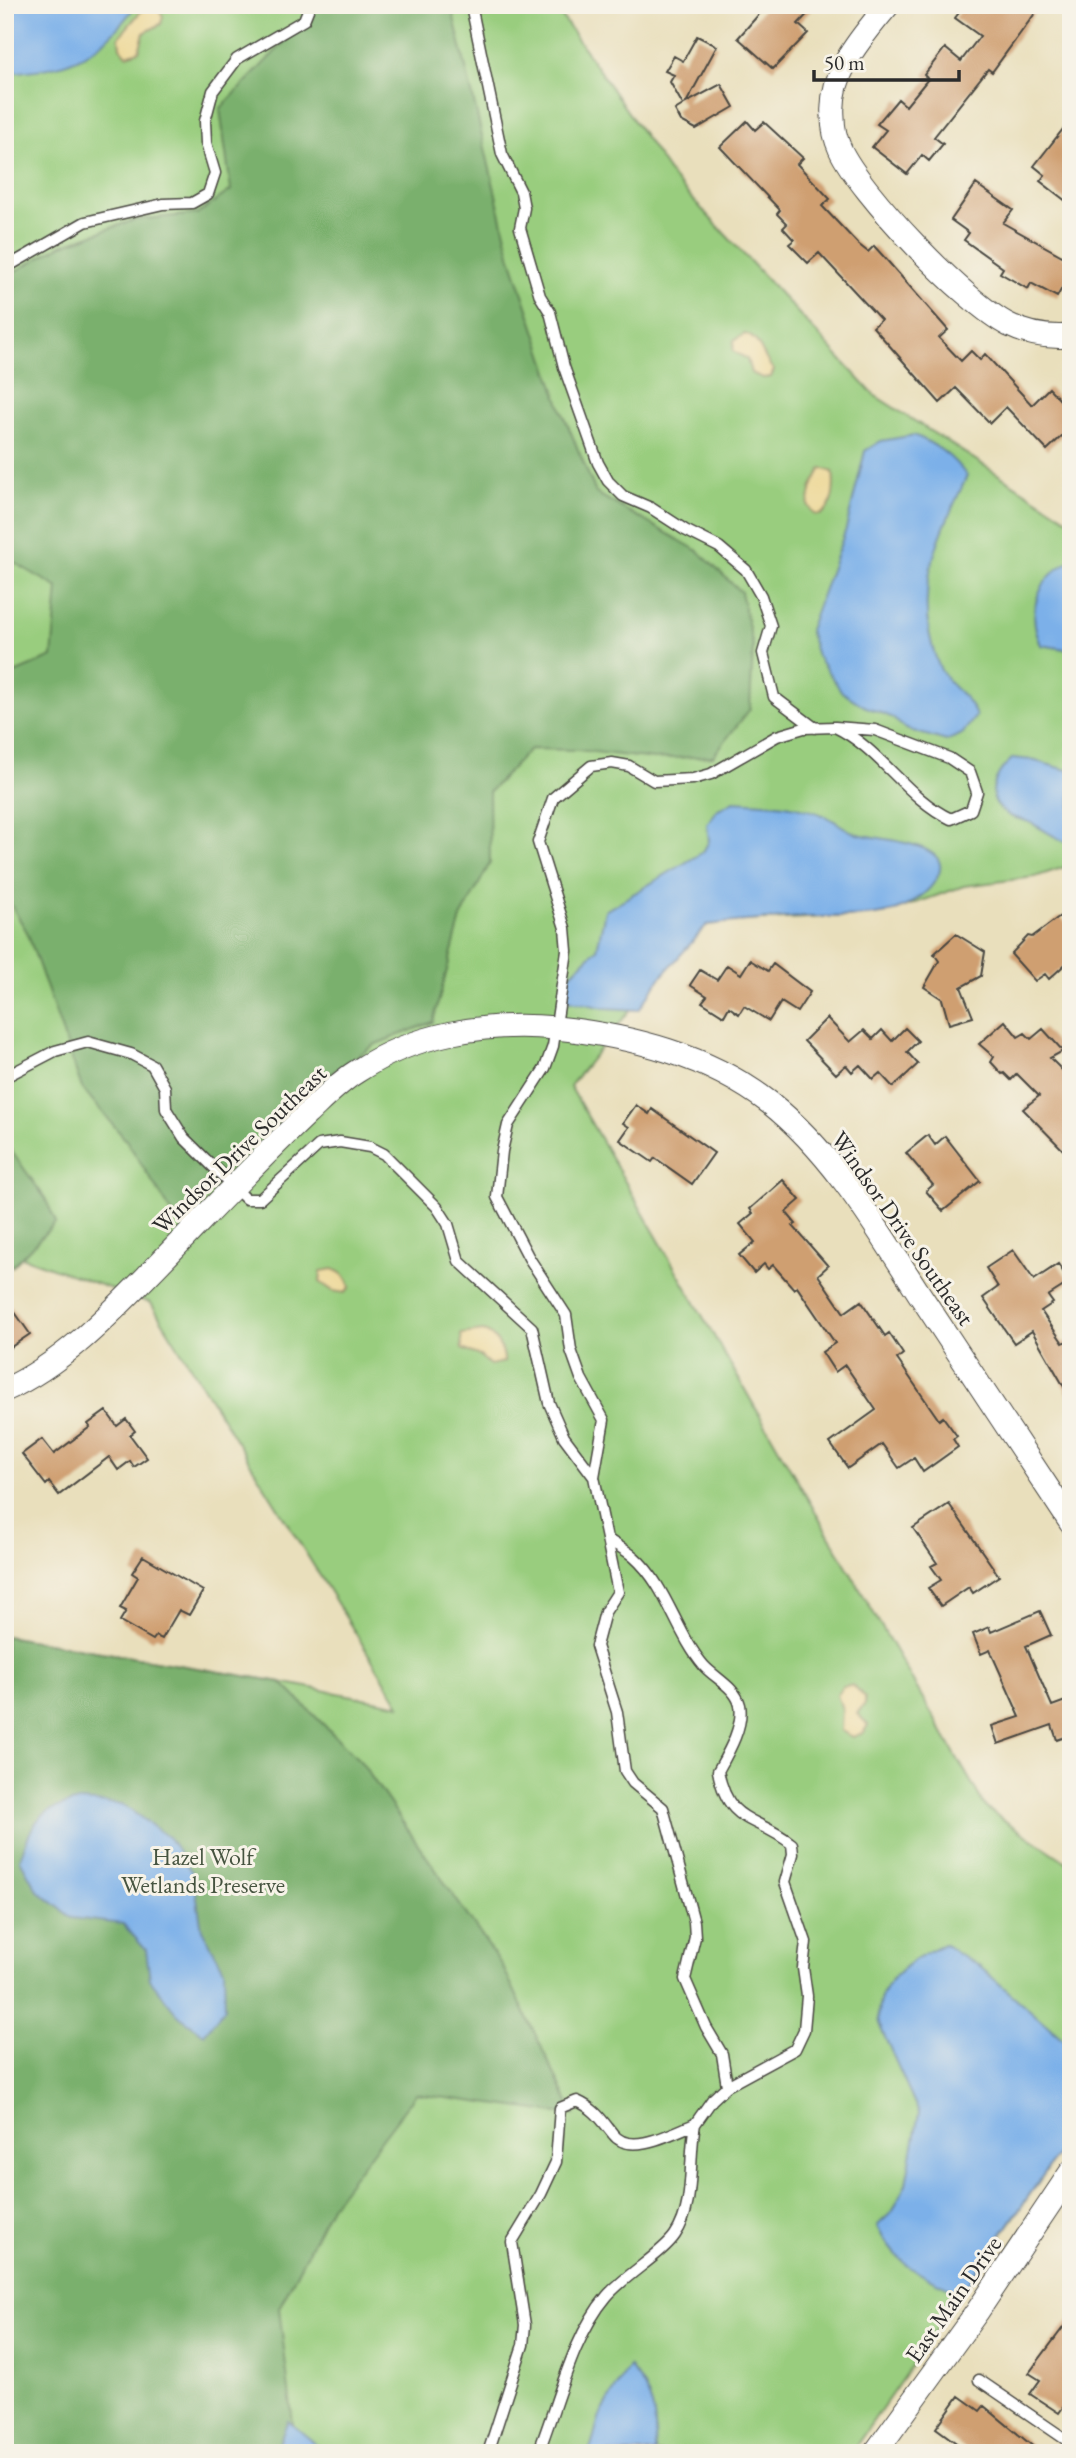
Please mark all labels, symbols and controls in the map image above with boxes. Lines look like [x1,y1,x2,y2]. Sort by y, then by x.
scale bar [814,38,959,82]
text: 50 m [824,49,865,76]
street label: Windsor Drive Southeast [145,1057,333,1240]
street label: Windsor Drive Southeast [824,1125,982,1332]
park label: Hazel Wolf Wetlands Preserve [121,1841,285,1900]
street label: East Main Drive [898,2230,1008,2368]

